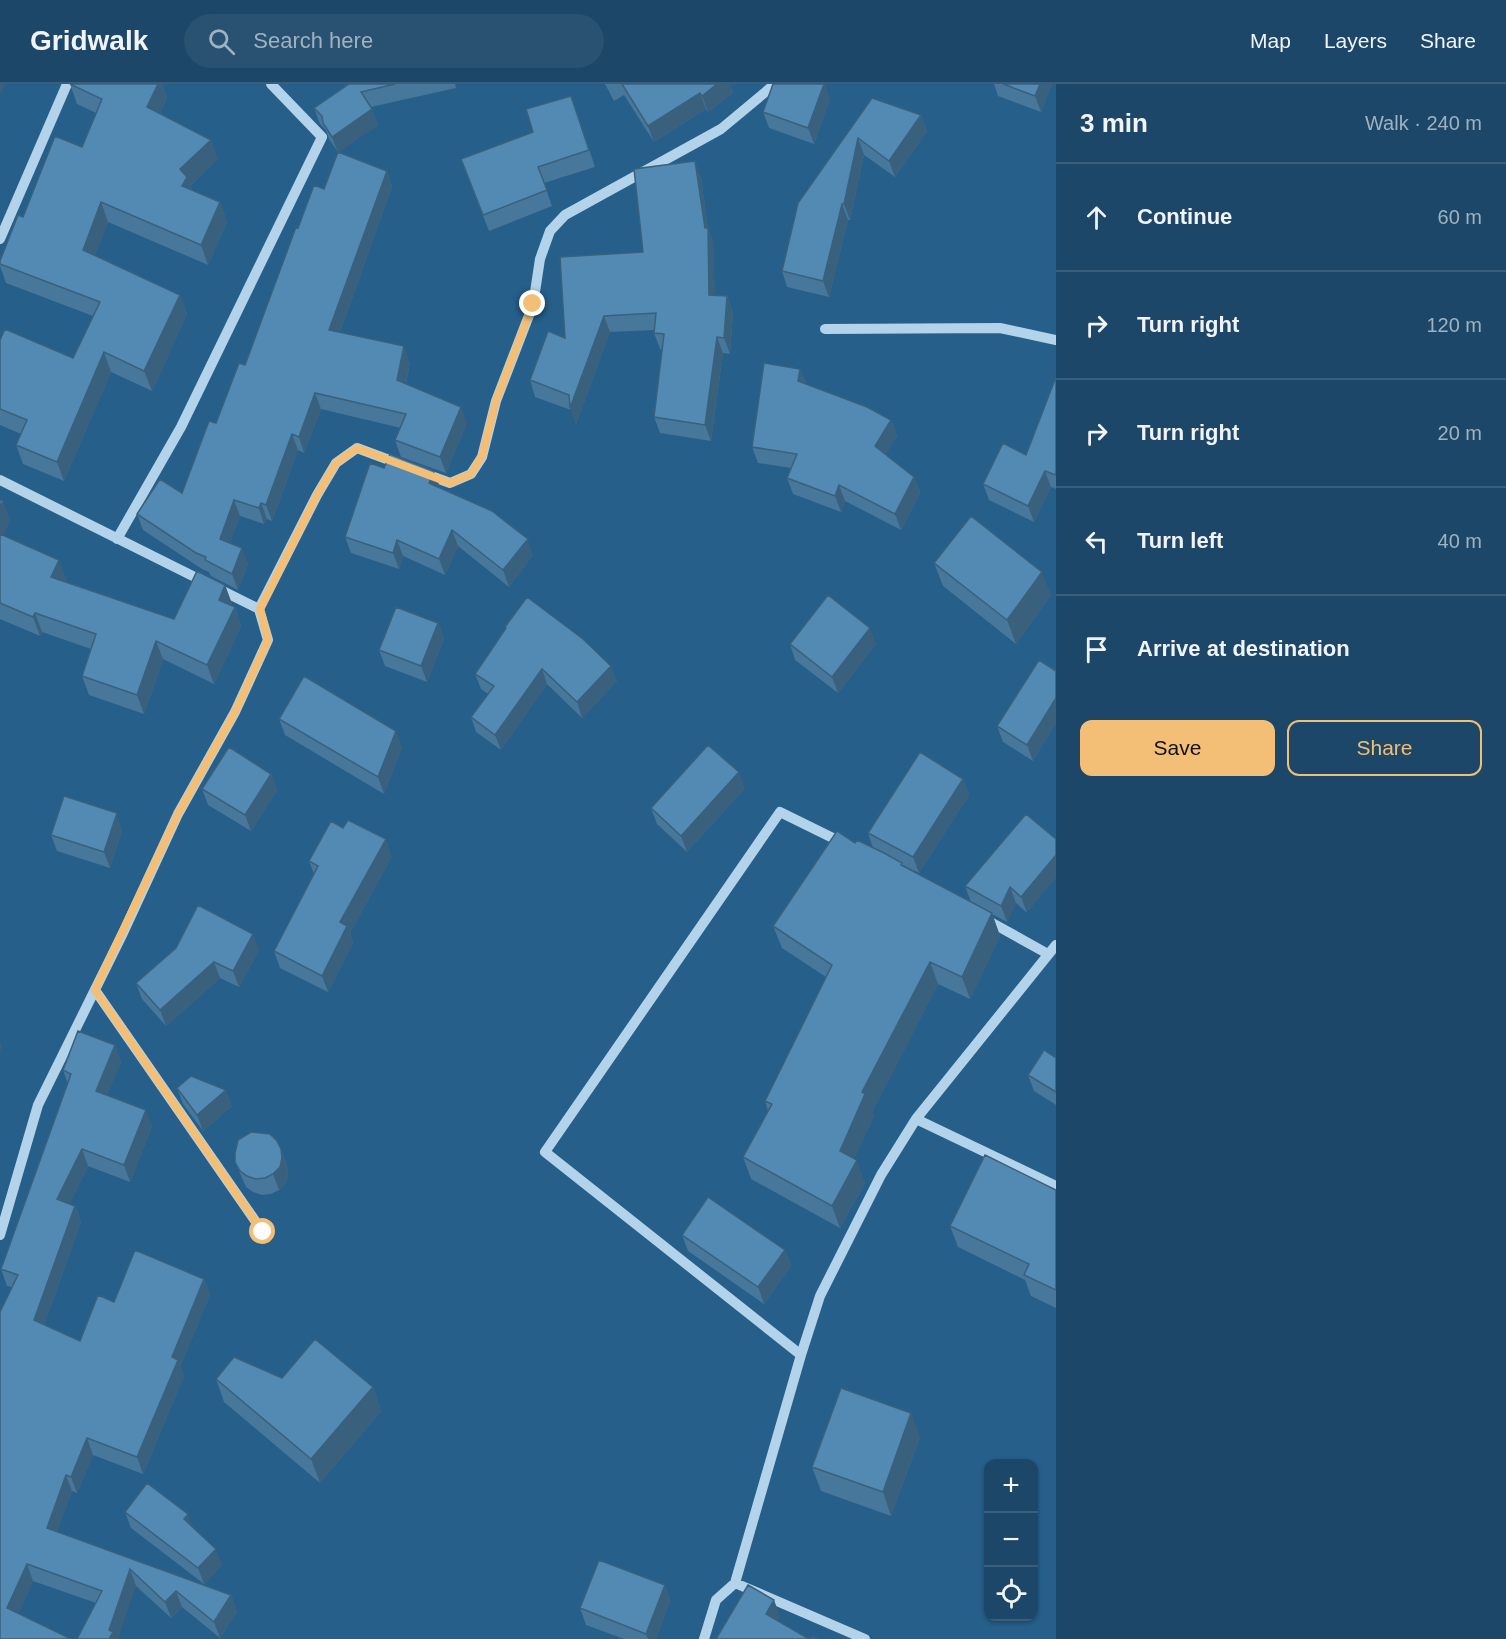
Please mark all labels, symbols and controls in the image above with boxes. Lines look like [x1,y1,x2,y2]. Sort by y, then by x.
search box [184,14,604,68]
text: Gridwalk [30,25,148,56]
icon: search [205,25,238,58]
text: Search here [253,28,373,53]
text: Map [1250,29,1291,52]
text: Layers [1324,29,1387,52]
text: Share [1420,29,1476,52]
text: 3 min [1080,108,1148,138]
text: Walk · 240 m [1365,112,1482,134]
icon: ahead [1080,201,1113,234]
text: Continue [1137,204,1232,229]
text: 60 m [1438,206,1482,228]
route end [519,290,545,316]
icon: right [1080,309,1113,342]
text: Turn right [1137,312,1239,337]
text: 120 m [1426,314,1482,336]
icon: right [1080,417,1113,450]
text: Turn right [1137,420,1239,445]
text: 20 m [1438,422,1482,444]
icon: left [1080,525,1113,558]
text: Turn left [1137,528,1223,553]
text: 40 m [1438,530,1482,552]
icon: arrive [1080,633,1113,666]
text: Arrive at destination [1137,636,1350,661]
button: Save [1080,720,1275,776]
button: Share [1287,720,1482,776]
route start [249,1218,275,1244]
map controls [984,1459,1038,1621]
button: + [984,1459,1038,1513]
button: − [984,1513,1038,1567]
button: locate [984,1567,1038,1621]

